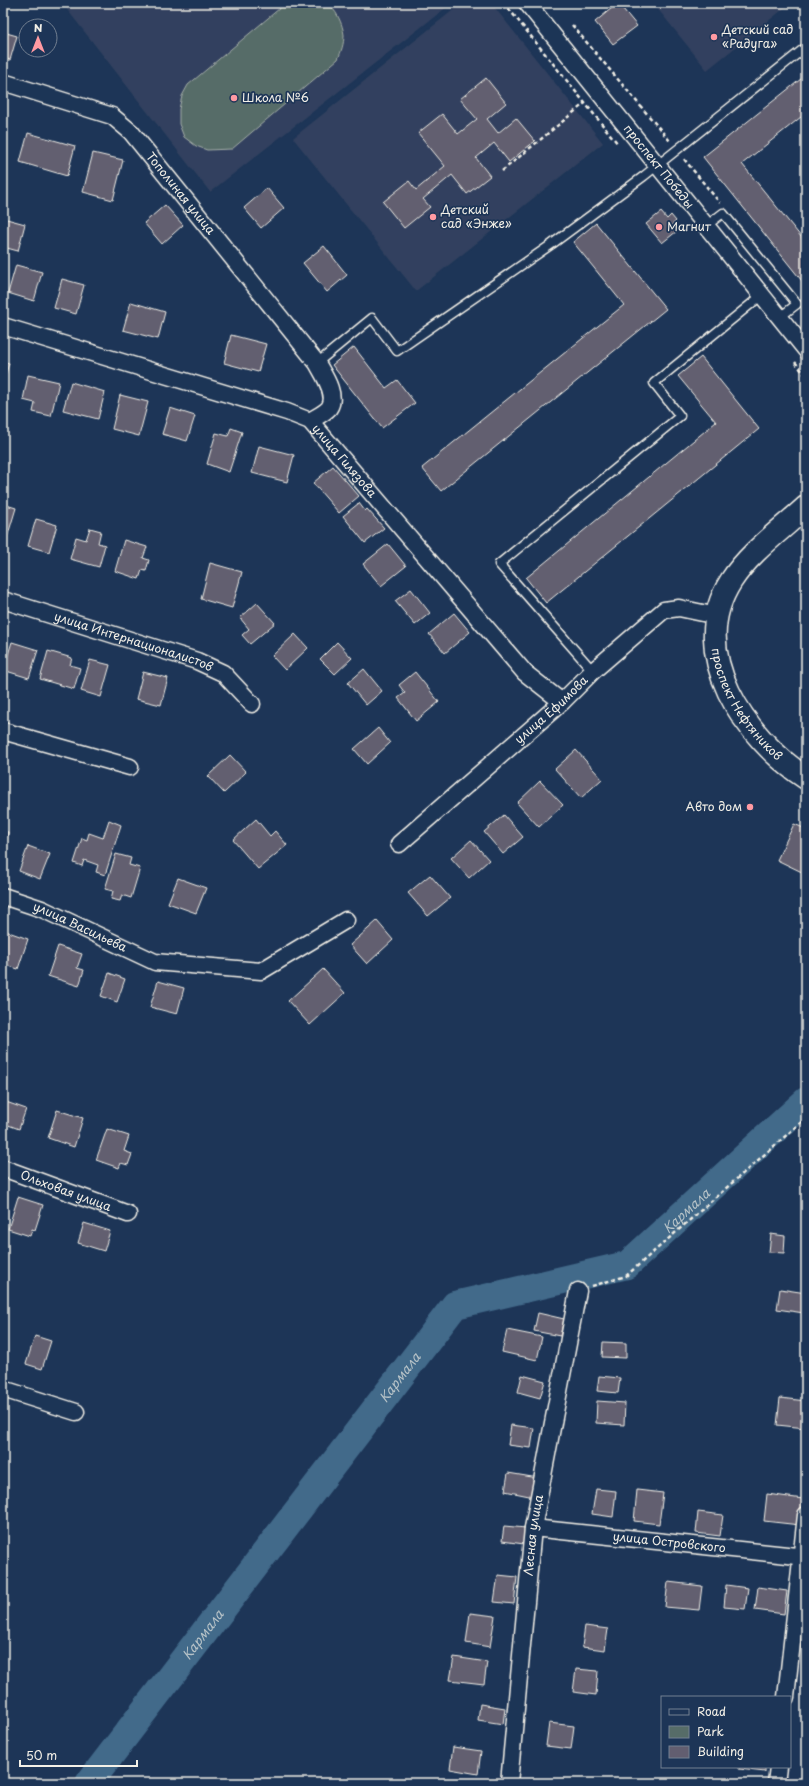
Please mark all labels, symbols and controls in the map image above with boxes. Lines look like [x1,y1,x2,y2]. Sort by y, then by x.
north arrow [18,18,58,58]
text: N [34,19,43,36]
place label: Детский сад «Радуга» [721,20,793,52]
marker: Детский сад «Радуга» [709,32,719,42]
place label: Школа №6 [242,88,309,106]
marker: Школа №6 [229,93,239,103]
street label: проспект Победы [620,120,699,212]
street label: Тополиная улица [143,148,220,238]
place label: Детский сад «Энже» [440,200,512,232]
marker: Детский сад «Энже» [428,212,438,222]
place label: Магнит [667,217,712,235]
marker: Магнит [654,222,664,232]
street label: улица Гилязова [308,420,382,501]
street label: улица Интернационалистов [52,607,216,675]
street label: проспект Нефтяников [708,647,787,764]
street label: улица Ефимова [510,671,592,747]
place label: Авто дом [685,797,742,815]
marker: Авто дом [745,802,755,812]
street label: улица Васильева [31,897,131,956]
street label: Ольховая улица [18,1165,115,1215]
water label: Кармала [658,1183,714,1237]
water label: Кармала [374,1347,425,1406]
street label: Лесная улица [519,1493,547,1577]
street label: улица Островского [612,1527,727,1556]
water label: Кармала [177,1605,228,1663]
legend [661,1696,791,1768]
text: Road [697,1702,726,1720]
text: Park [697,1722,724,1740]
scale bar [20,1742,137,1768]
text: Building [697,1742,744,1760]
text: 50 m [26,1746,57,1764]

